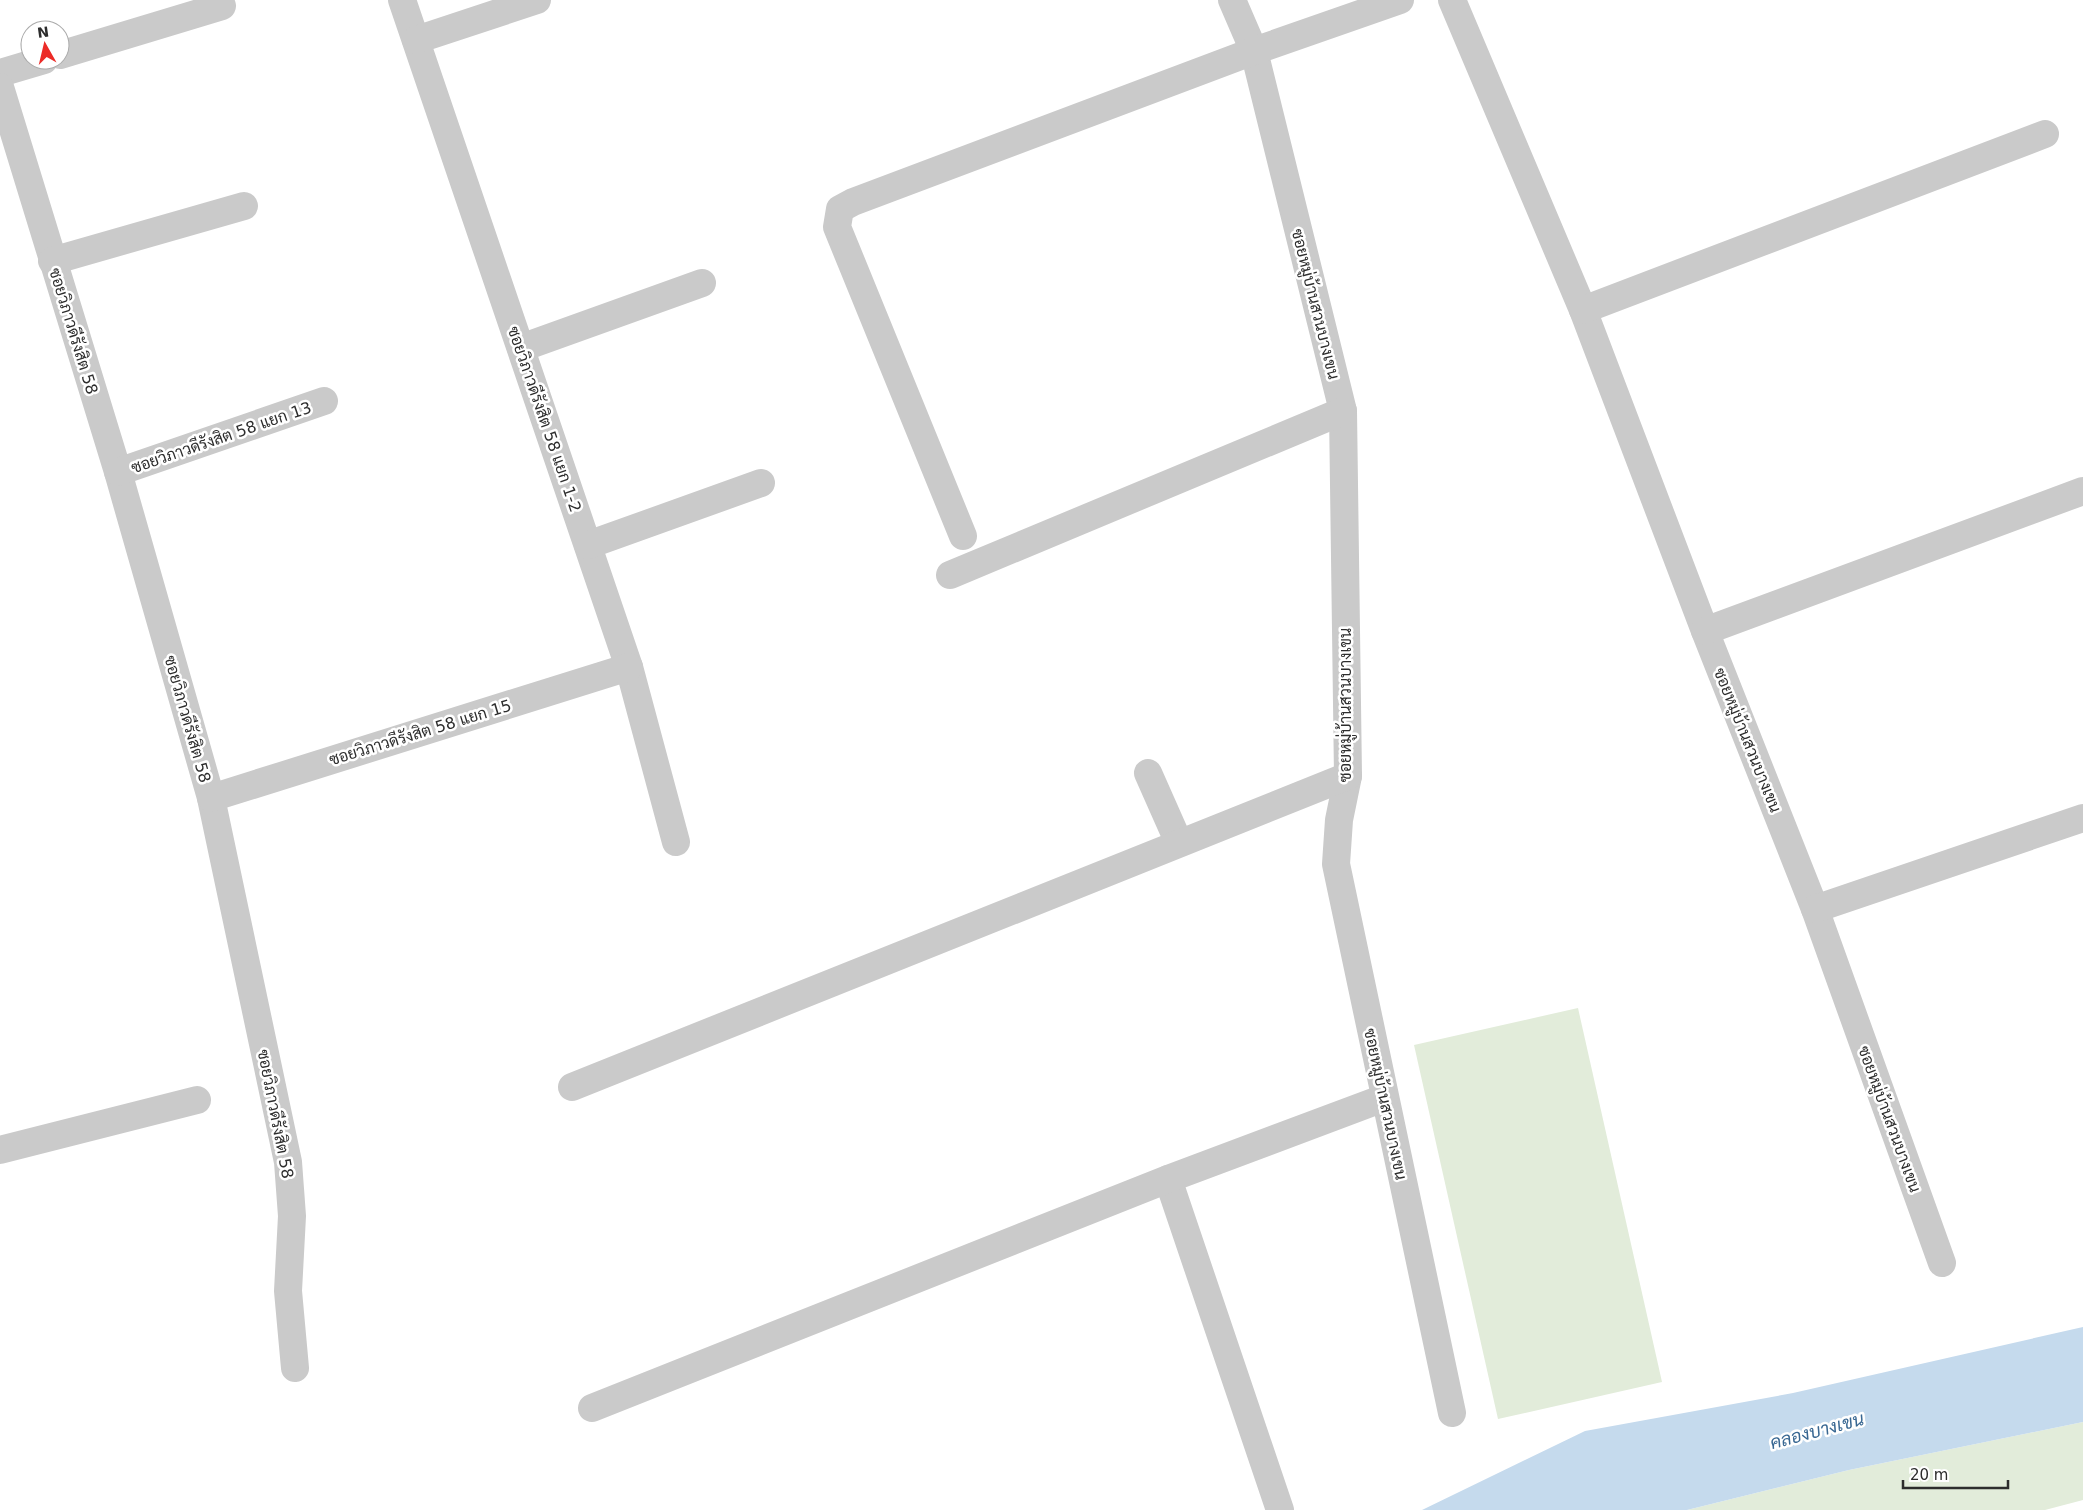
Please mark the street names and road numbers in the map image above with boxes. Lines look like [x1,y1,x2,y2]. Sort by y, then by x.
street label: ซอยหมู่บ้านสวนบางเขน [1286,227,1344,382]
street label: ซอยวิภาวดีรังสิต 58 [45,265,104,397]
street label: ซอยวิภาวดีรังสิต 58 แยก 1-2 [504,323,587,515]
street label: ซอยวิภาวดีรังสิต 58 แยก 13 [128,396,314,477]
street label: ซอยหมู่บ้านสวนบางเขน [1335,628,1357,782]
street label: ซอยวิภาวดีรังสิต 58 [160,653,217,785]
street label: ซอยหมู่บ้านสวนบางเขน [1708,665,1786,816]
street label: ซอยวิภาวดีรังสิต 58 แยก 15 [326,694,514,769]
street label: ซอยหมู่บ้านสวนบางเขน [1358,1026,1412,1182]
street label: ซอยหมู่บ้านสวนบางเขน [1852,1043,1926,1196]
street label: ซอยวิภาวดีรังสิต 58 [254,1047,299,1180]

